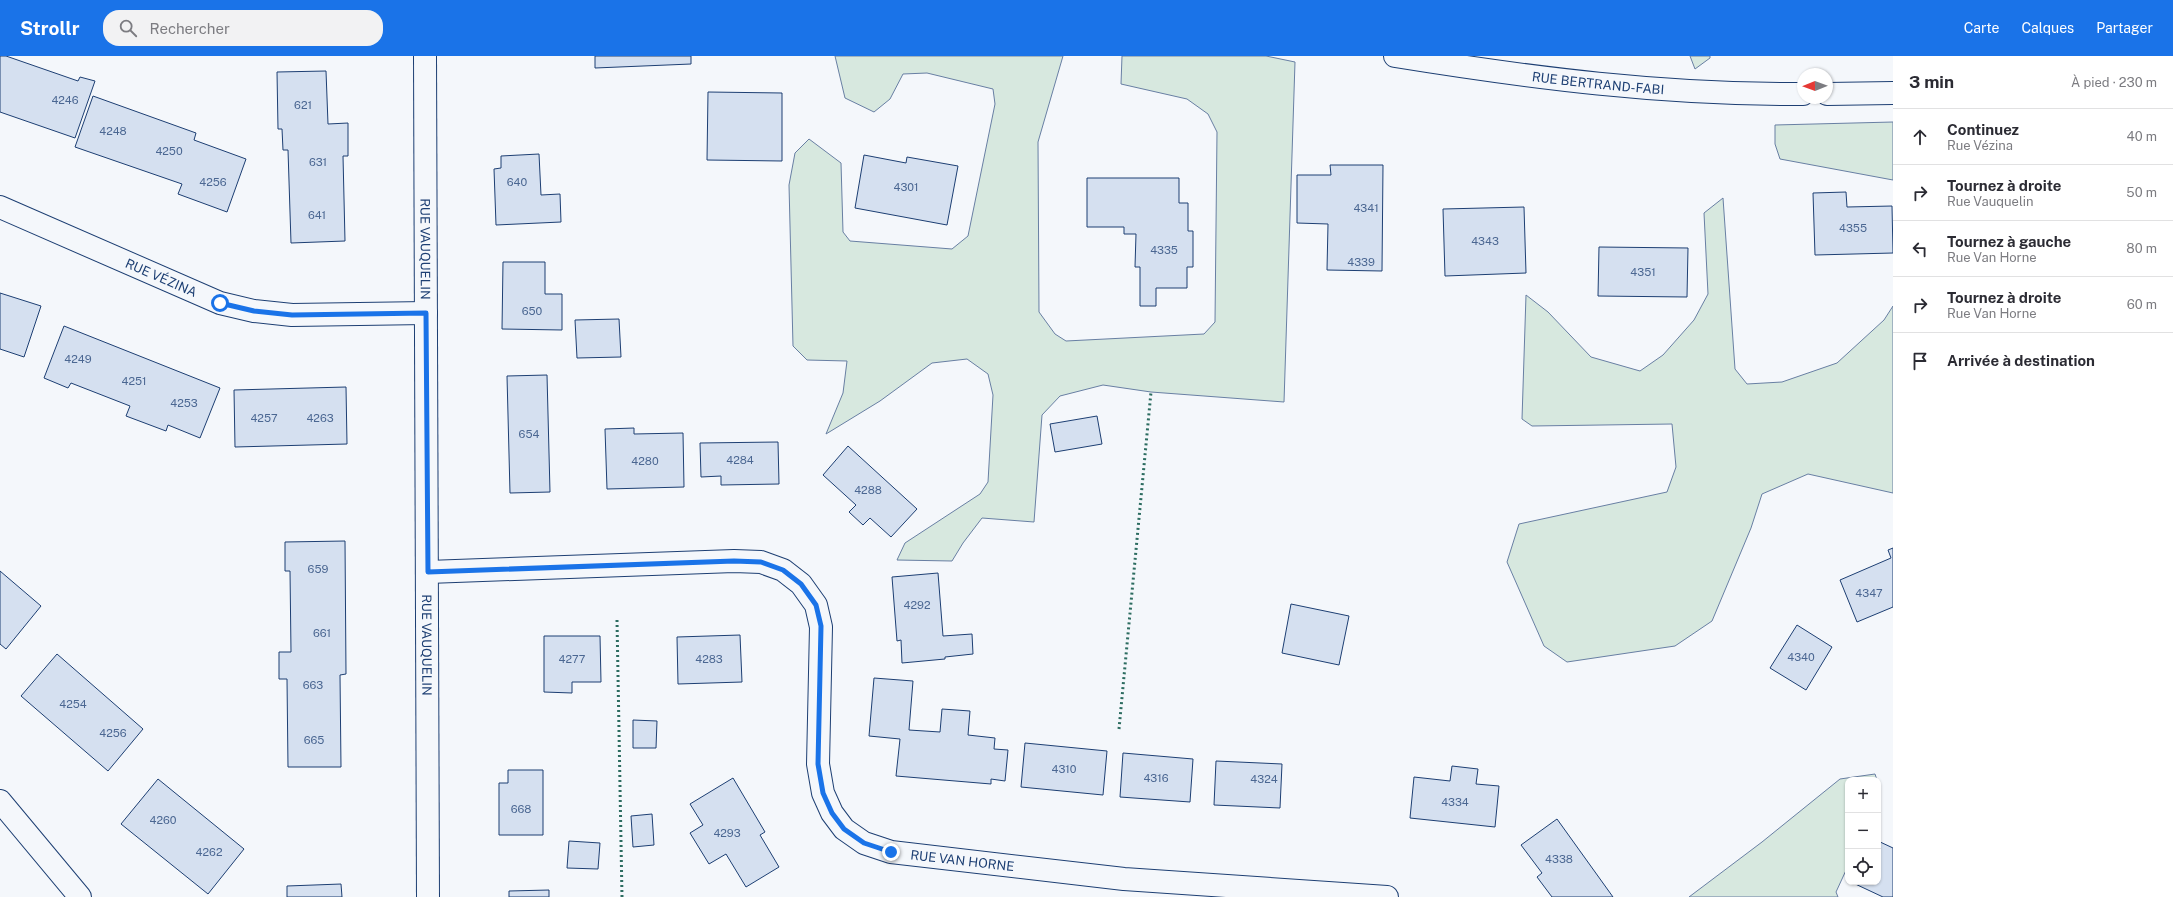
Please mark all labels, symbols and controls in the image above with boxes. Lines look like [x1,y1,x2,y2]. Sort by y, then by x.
search box [103,10,383,46]
text: Strollr [20,17,79,39]
icon: search [117,17,139,39]
text: Rechercher [149,20,230,37]
text: Carte [1964,20,2000,36]
text: Calques [2022,20,2074,36]
text: Partager [2096,20,2153,36]
north arrow [1797,68,1833,104]
street label: RUE BERTRAND-FABI [1531,69,1665,97]
text: 3 min [1909,72,1954,92]
text: À pied · 230 m [2071,75,2157,90]
house number: 4246 [51,94,79,106]
house number: 621 [294,99,312,111]
text: Continuez [1947,121,2019,138]
house number: 4248 [99,125,127,137]
icon: ahead [1909,126,1931,148]
text: 40 m [2126,129,2157,144]
text: Rue Vézina [1947,138,2013,153]
house number: 4250 [155,145,183,157]
house number: 631 [309,156,327,168]
house number: 4256 [199,176,227,188]
house number: 640 [507,176,528,188]
text: Tournez à droite [1947,177,2061,194]
house number: 4301 [894,181,918,193]
icon: right [1909,182,1931,204]
text: 50 m [2126,185,2157,200]
text: Rue Vauquelin [1947,194,2034,209]
street label: RUE VAUQUELIN [418,198,433,300]
house number: 4341 [1353,202,1379,214]
house number: 641 [308,209,326,221]
house number: 4355 [1839,222,1867,234]
text: Tournez à gauche [1947,233,2071,250]
house number: 4343 [1471,235,1499,247]
icon: left [1909,238,1931,260]
text: 80 m [2126,241,2157,256]
house number: 4335 [1150,244,1178,256]
text: Rue Van Horne [1947,250,2037,265]
street label: RUE VÉZINA [123,255,199,300]
house number: 4339 [1347,256,1375,268]
house number: 4351 [1630,266,1656,278]
text: Tournez à droite [1947,289,2061,306]
route start [211,294,229,312]
icon: right [1909,294,1931,316]
text: 60 m [2127,297,2157,312]
house number: 650 [522,305,543,317]
text: Rue Van Horne [1947,306,2037,321]
icon: arrive [1909,350,1931,372]
text: Arrivée à destination [1947,352,2095,369]
house number: 4249 [64,353,92,365]
house number: 4251 [122,375,147,387]
house number: 4253 [170,397,198,409]
house number: 4257 [250,412,278,424]
house number: 4263 [306,412,334,424]
house number: 654 [519,428,539,440]
house number: 4284 [726,454,754,466]
house number: 4280 [631,455,659,467]
house number: 4288 [854,484,882,496]
house number: 659 [308,563,329,575]
house number: 4347 [1855,587,1883,599]
street label: RUE VAUQUELIN [419,594,435,696]
house number: 4292 [904,599,931,611]
house number: 661 [313,627,331,639]
house number: 4340 [1787,651,1815,663]
house number: 4277 [559,653,586,665]
house number: 4283 [695,653,723,665]
house number: 663 [303,679,323,691]
house number: 4254 [59,698,87,710]
house number: 4256 [99,727,127,739]
house number: 665 [304,734,324,746]
house number: 4310 [1051,763,1077,775]
house number: 4316 [1143,772,1169,784]
house number: 4324 [1250,773,1278,785]
map controls [1845,777,1881,885]
button: + [1845,777,1881,813]
house number: 4334 [1441,796,1469,808]
house number: 668 [511,803,531,815]
button: − [1845,813,1881,849]
house number: 4260 [150,814,177,826]
house number: 4293 [713,827,741,839]
route end [882,843,900,861]
house number: 4262 [196,846,223,858]
street label: RUE VAN HORNE [910,847,1015,874]
button: locate [1845,849,1881,885]
house number: 4338 [1545,853,1573,865]

